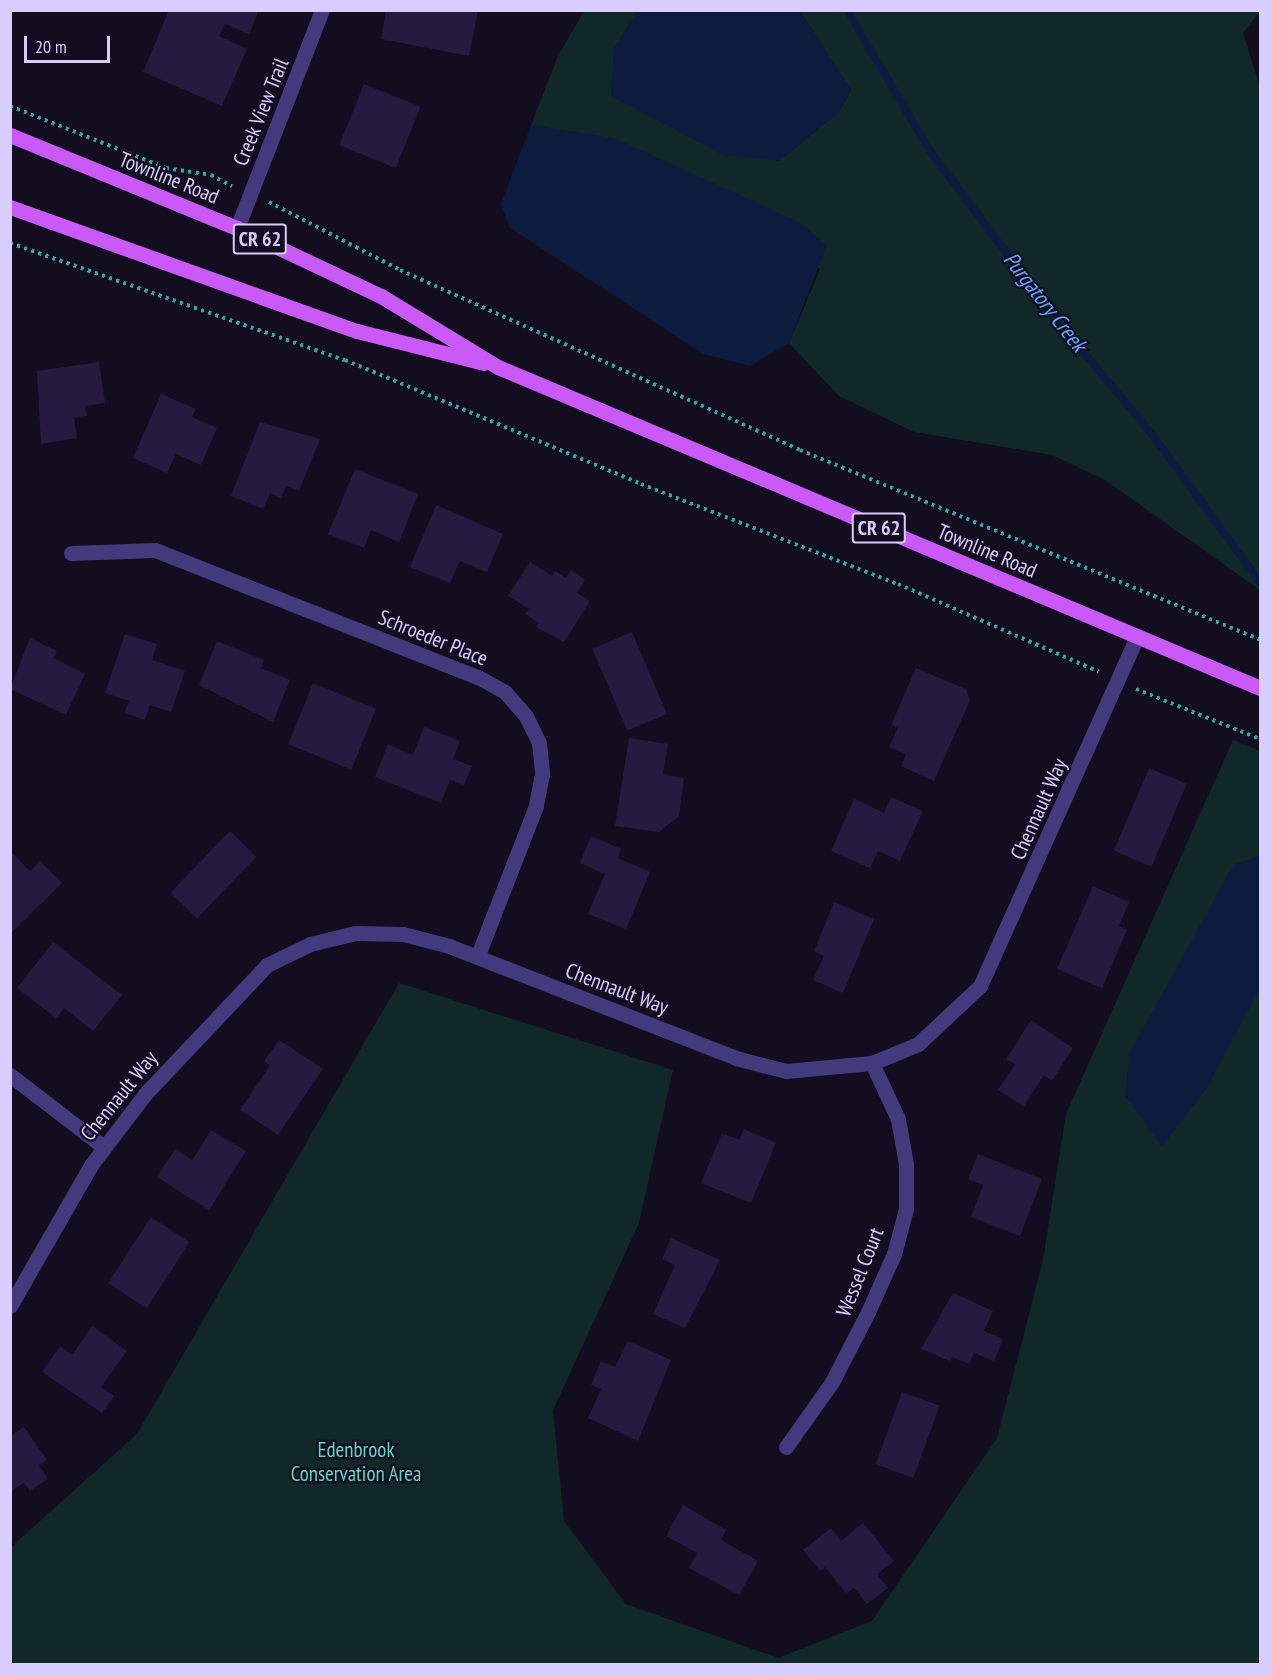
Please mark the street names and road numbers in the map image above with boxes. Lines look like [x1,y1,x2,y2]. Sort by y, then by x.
street label: Creek View Trail [228,54,294,170]
street label: Townline Road [115,147,223,209]
road number: CR 62 [232,222,288,256]
road number: CR 62 [850,511,908,545]
street label: Townline Road [934,519,1040,583]
street label: Schroeder Place [375,605,491,671]
street label: Chennault Way [1005,754,1073,864]
street label: Chennault Way [562,958,672,1020]
street label: Chennault Way [75,1046,163,1146]
street label: Wessel Court [831,1224,889,1320]

